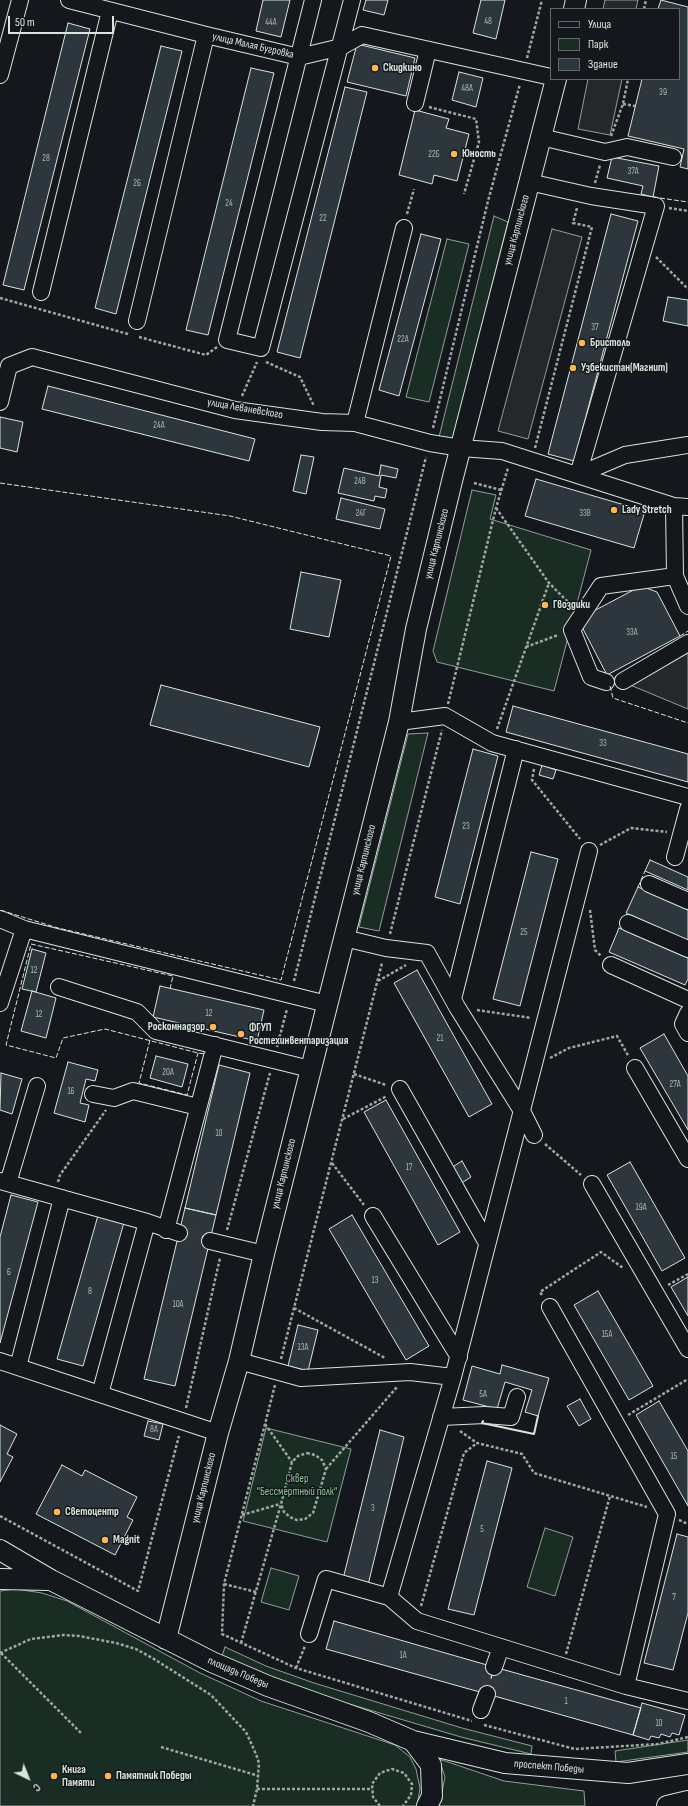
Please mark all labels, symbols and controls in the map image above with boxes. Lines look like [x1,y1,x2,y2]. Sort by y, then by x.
scale bar [10,8,116,34]
legend [550,8,680,80]
text: 50 m [15,15,35,30]
house number: 48 [484,17,492,27]
text: Улица [588,17,611,32]
house number: 44А [265,18,277,28]
street label: улица Малая Бугровка [211,30,295,62]
text: Парк [588,37,608,52]
text: Здание [588,57,618,72]
place label: Скидкино [383,61,422,75]
marker: Скидкино [370,63,380,73]
house number: 48А [461,84,473,94]
house number: 39 [659,88,667,98]
place label: Юность [462,147,496,161]
marker: Юность [449,149,459,159]
house number: 22Б [428,150,440,160]
house number: 28 [42,154,50,164]
house number: 37А [627,167,639,177]
house number: 26 [133,179,141,189]
street label: улица Карпинского [501,193,533,267]
house number: 24 [225,199,233,209]
house number: 22 [319,214,327,224]
house number: 37 [591,323,599,333]
house number: 22А [397,335,409,345]
place label: Бристоль [590,336,630,350]
marker: Бристоль [577,338,587,348]
place label: Узбекистан(Магнит) [581,361,668,375]
marker: Узбекистан(Магнит) [568,363,578,373]
street label: улица Леваневского [206,396,284,422]
house number: 24А [153,421,165,431]
house number: 24В [354,477,366,487]
place label: Lady Stretch [622,503,672,517]
marker: Lady Stretch [609,505,619,515]
street label: улица Карпинского [422,507,452,581]
house number: 24Г [356,509,366,519]
house number: 33В [579,509,591,519]
place label: Гвоздики [553,598,590,612]
marker: Гвоздики [540,600,550,610]
house number: 33А [626,628,638,638]
house number: 33 [599,739,607,749]
house number: 23 [462,822,470,832]
street label: улица Карпинского [349,823,379,897]
house number: 25 [520,928,528,938]
house number: 12 [31,966,37,976]
house number: 12 [206,1009,212,1019]
house number: 12 [36,1010,42,1020]
place label: Роскомнадзор [148,1020,205,1034]
place label: ФГУП Ростехинвентаризация [249,1021,348,1047]
marker: Роскомнадзор [208,1022,218,1032]
marker: ФГУП Ростехинвентаризация [236,1029,246,1039]
house number: 21 [437,1034,443,1044]
house number: 20А [162,1068,174,1078]
house number: 27А [669,1080,681,1090]
house number: 16 [67,1087,75,1097]
house number: 10 [215,1129,223,1139]
street label: улица Карпинского [269,1137,299,1211]
house number: 17 [406,1163,412,1173]
house number: 19А [636,1203,646,1213]
house number: 6 [7,1268,11,1278]
house number: 13 [372,1276,378,1286]
house number: 8 [88,1287,92,1297]
house number: 10А [173,1300,183,1310]
house number: 15А [602,1330,612,1340]
house number: 13А [298,1343,308,1353]
house number: 5А [479,1390,487,1400]
house number: 8А [150,1425,158,1435]
street label: улица Карпинского [189,1451,219,1525]
house number: 15 [671,1452,677,1462]
park label: Сквер "Бессмертный полк" [257,1472,337,1498]
house number: 3 [371,1504,375,1514]
place label: Светоцентр [65,1505,119,1519]
marker: Светоцентр [52,1507,62,1517]
house number: 5 [480,1525,484,1535]
place label: Magnit [113,1533,140,1547]
marker: Magnit [100,1535,110,1545]
house number: 7 [672,1593,676,1603]
house number: 1А [399,1651,407,1661]
street label: площадь Победы [205,1654,271,1692]
house number: 1 [564,1697,568,1707]
house number: 10 [655,1719,663,1729]
street label: проспект Победы [513,1757,585,1777]
north arrow [8,1758,48,1798]
place label: Книга Памяти [62,1763,95,1789]
place label: Памятник Победы [116,1769,192,1783]
marker: Книга Памяти [49,1771,59,1781]
marker: Памятник Победы [103,1771,113,1781]
text: С [30,1780,43,1794]

